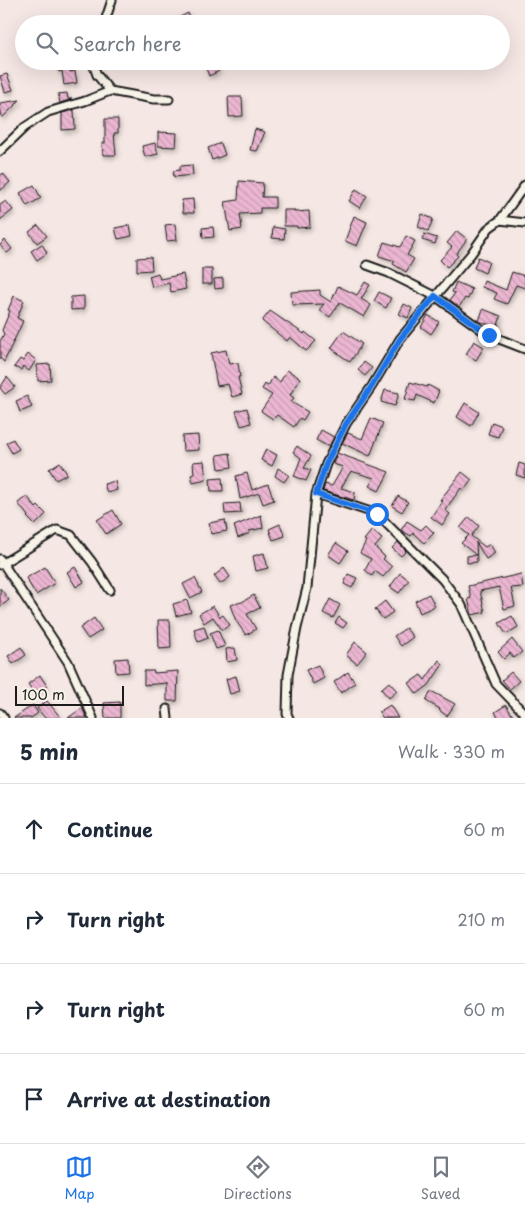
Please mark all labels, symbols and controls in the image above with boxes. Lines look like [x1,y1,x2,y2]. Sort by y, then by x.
search box [15,15,510,70]
icon: search [33,29,61,57]
text: Search here [73,29,182,57]
route end [478,324,501,347]
route start [366,503,389,526]
scale bar [15,683,124,706]
text: 100 m [22,684,65,705]
text: 5 min [20,735,78,767]
text: Walk · 330 m [398,739,505,763]
icon: ahead [20,815,48,843]
text: Continue [67,815,153,843]
text: 60 m [463,817,505,841]
icon: right [20,905,48,933]
text: Turn right [67,905,165,933]
text: 210 m [457,907,505,931]
icon: right [20,995,48,1023]
text: Turn right [67,995,165,1023]
text: 60 m [463,997,505,1021]
icon: arrive [20,1085,48,1113]
text: Arrive at destination [67,1085,271,1113]
tab: Map [65,1153,94,1204]
tab: Directions [224,1153,292,1204]
tab: Saved [421,1153,460,1204]

